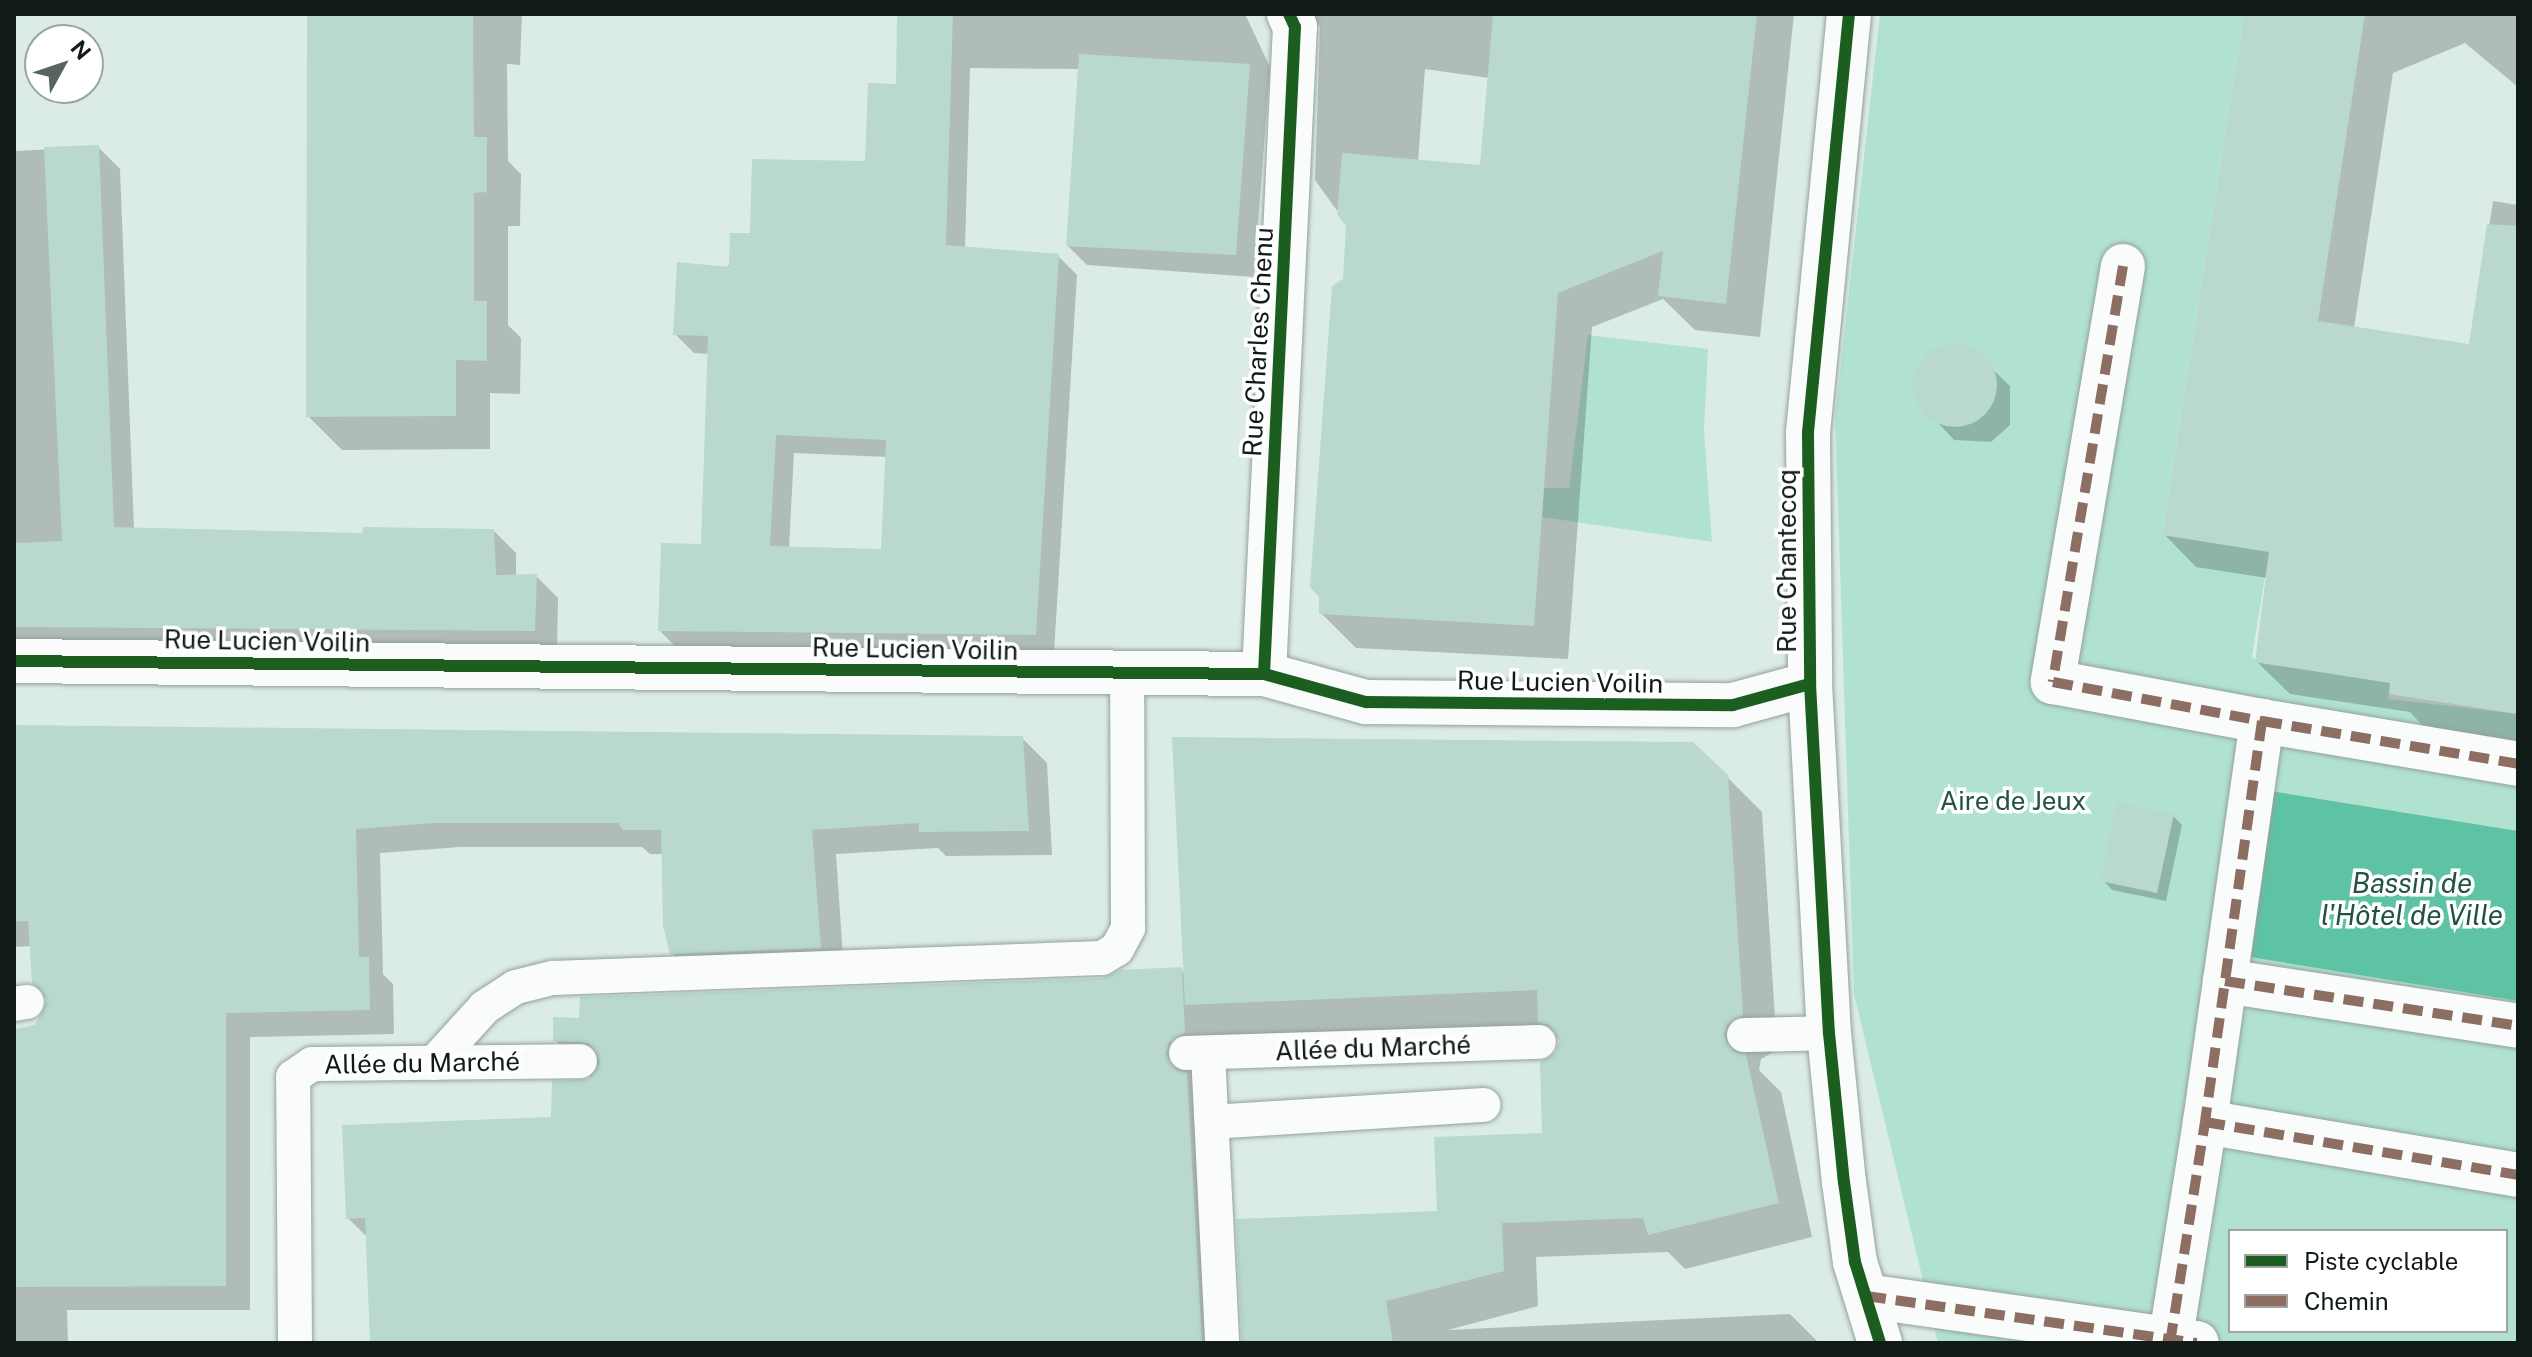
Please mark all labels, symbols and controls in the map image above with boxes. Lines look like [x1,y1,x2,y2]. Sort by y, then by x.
north arrow [24,24,104,104]
text: N [65,35,96,65]
street label: Rue Charles Chenu [1236,226,1280,458]
street label: Rue Chantecoq [1771,469,1803,653]
street label: Rue Lucien Voilin [163,624,371,658]
street label: Rue Lucien Voilin [811,632,1019,666]
street label: Rue Lucien Voilin [1456,665,1664,699]
park label: Aire de Jeux [1939,785,2087,817]
water label: Bassin de l'Hôtel de Ville [2320,866,2504,932]
street label: Allée du Marché [1274,1029,1472,1067]
street label: Allée du Marché [323,1046,521,1080]
legend [2228,1229,2508,1333]
text: Piste cyclable [2304,1247,2458,1275]
text: Chemin [2304,1287,2389,1315]

